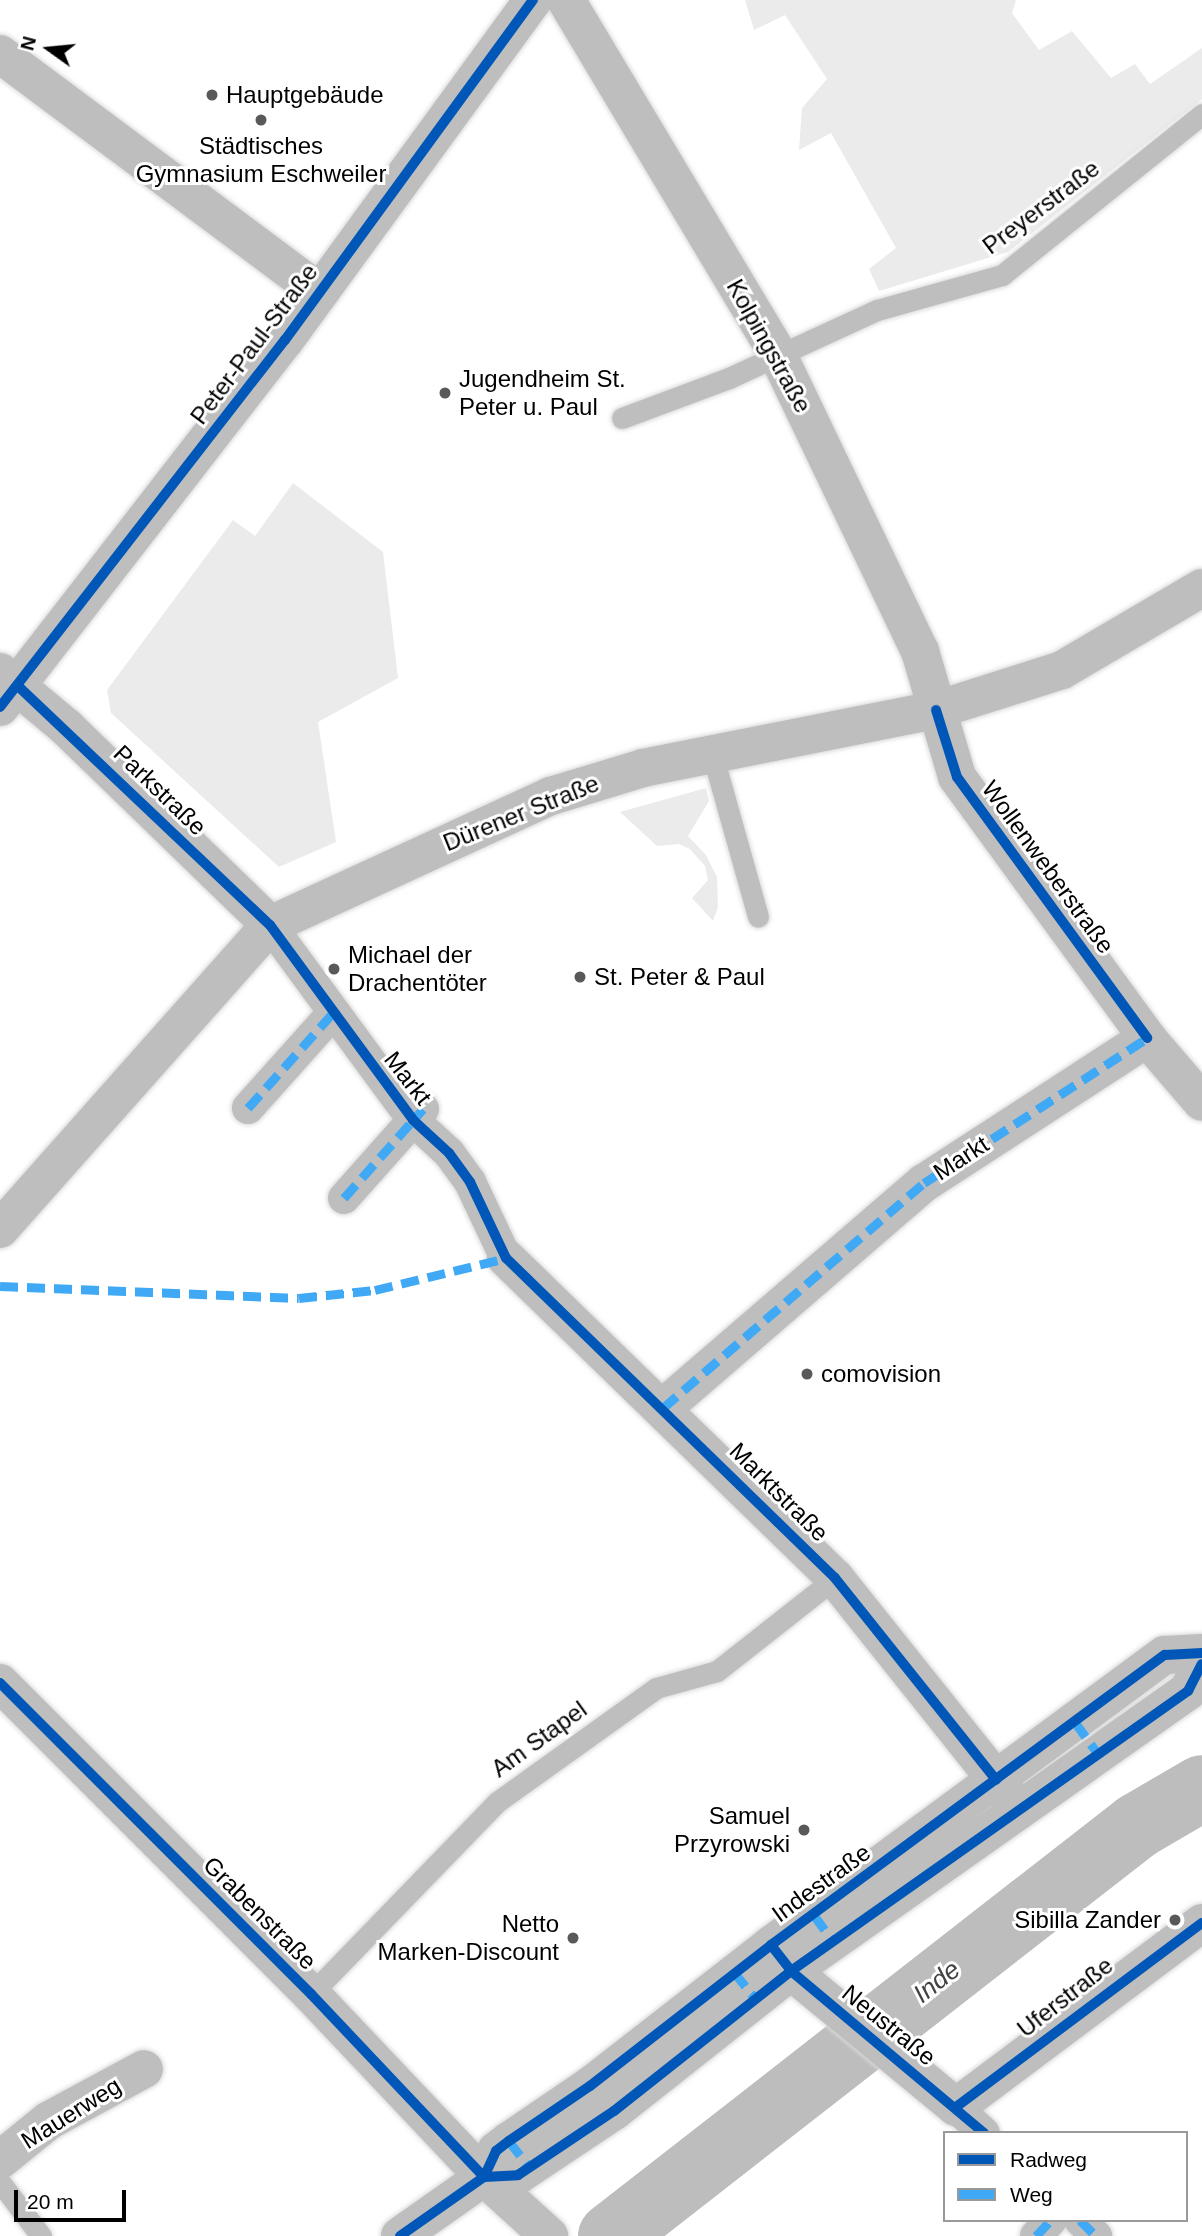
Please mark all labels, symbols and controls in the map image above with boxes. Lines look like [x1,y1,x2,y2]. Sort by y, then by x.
north arrow [14,14,84,84]
text: N [16,34,40,53]
place label: Hauptgebäude [226,81,383,109]
marker: Hauptgebäude [204,87,220,103]
marker: Städtisches Gymnasium Eschweiler [253,112,269,128]
place label: Städtisches Gymnasium Eschweiler [136,132,386,188]
street label: Preyerstraße [977,154,1105,260]
street label: Peter-Paul-Straße [184,258,324,430]
street label: Kolpingstraße [721,274,817,418]
place label: Jugendheim St. Peter u. Paul [459,365,626,421]
marker: Jugendheim St. Peter u. Paul [437,385,453,401]
street label: Parkstraße [108,739,212,841]
street label: Dürener Straße [439,769,603,857]
street label: Wollenweberstraße [976,775,1120,959]
place label: Michael der Drachentöter [348,941,487,997]
marker: Michael der Drachentöter [326,961,342,977]
place label: St. Peter & Paul [594,963,765,991]
marker: St. Peter & Paul [572,969,588,985]
street label: Markt [378,1045,438,1111]
street label: Markt [928,1130,994,1186]
place label: comovision [821,1360,941,1388]
marker: comovision [799,1366,815,1382]
street label: Marktstraße [724,1437,834,1547]
street label: Am Stapel [486,1695,592,1783]
place label: Samuel Przyrowski [674,1802,790,1858]
marker: Samuel Przyrowski [796,1822,812,1838]
street label: Indestraße [766,1838,876,1928]
street label: Grabenstraße [197,1850,323,1976]
place label: Sibilla Zander [1014,1906,1161,1934]
place label: Netto Marken-Discount [378,1910,559,1966]
marker: Sibilla Zander [1167,1912,1183,1928]
marker: Netto Marken-Discount [565,1930,581,1946]
street label: Uferstraße [1011,1951,1119,2043]
water label: Inde [907,1954,967,2010]
street label: Neustraße [836,1979,942,2071]
street label: Mauerweg [16,2071,126,2155]
legend [943,2131,1188,2222]
text: Radweg [1010,2148,1087,2171]
scale bar [18,2176,130,2220]
text: Weg [1010,2183,1053,2206]
text: 20 m [27,2190,74,2213]

